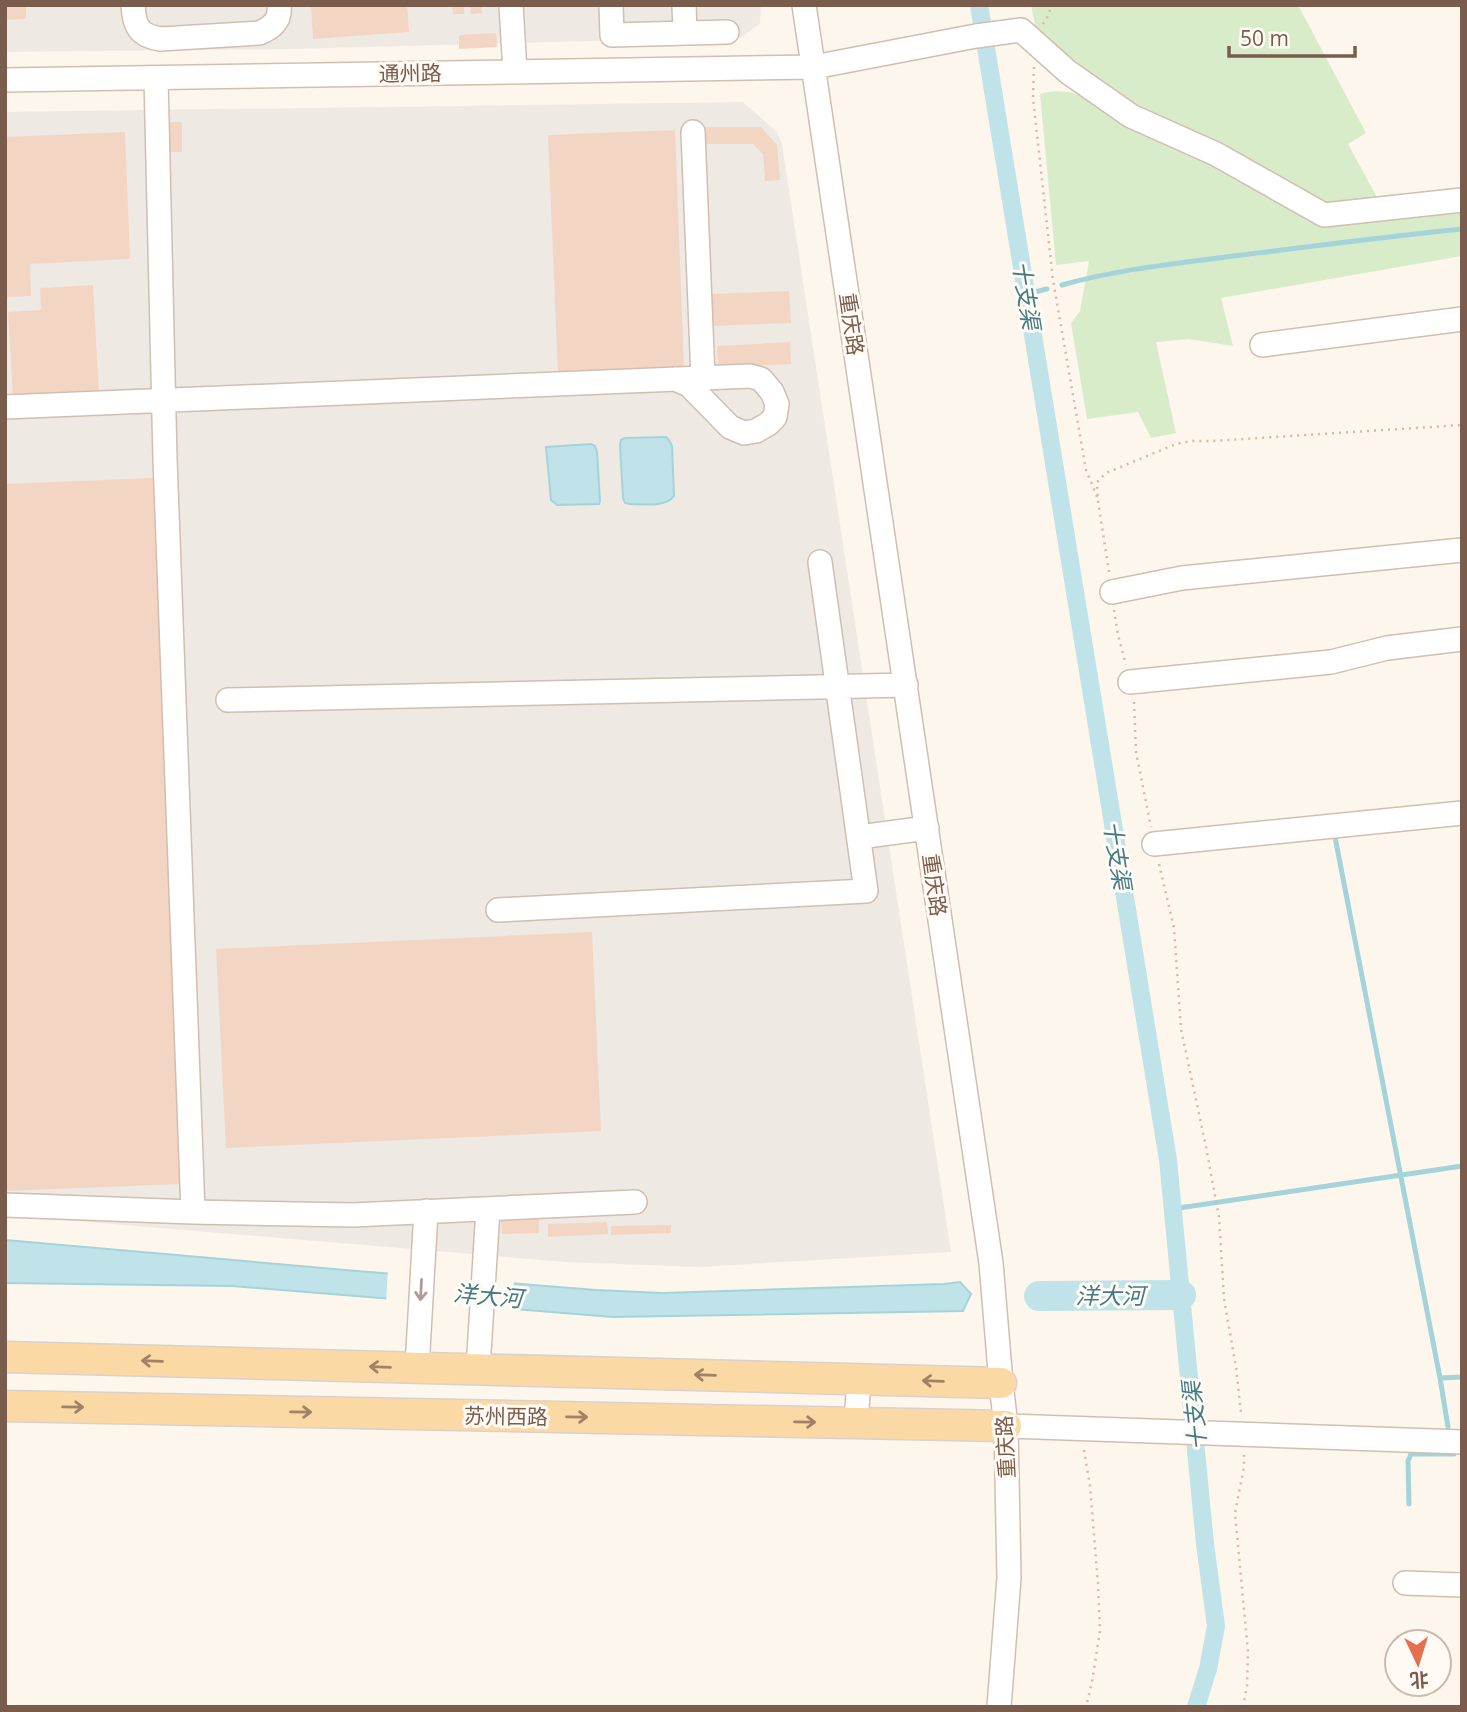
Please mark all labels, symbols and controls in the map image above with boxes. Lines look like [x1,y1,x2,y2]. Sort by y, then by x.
scale bar [1229,14,1355,58]
text: 50 m [1240,24,1289,52]
street label: 通州路 [378,58,442,88]
water label: 十支渠 [1006,258,1049,335]
street label: 重庆路 [834,291,870,357]
water label: 十支渠 [1097,818,1140,895]
street label: 重庆路 [917,852,953,918]
water label: 洋大河 [452,1276,528,1314]
one-way arrow [415,1278,428,1301]
water label: 洋大河 [1076,1279,1149,1311]
one-way arrow [141,1354,164,1367]
one-way arrow [369,1360,392,1373]
one-way arrow [694,1369,717,1382]
one-way arrow [921,1375,944,1388]
water label: 十支渠 [1174,1377,1214,1452]
one-way arrow [62,1400,85,1414]
street label: 苏州西路 [464,1401,548,1431]
one-way arrow [289,1405,312,1419]
one-way arrow [566,1411,589,1424]
one-way arrow [793,1415,816,1429]
street label: 重庆路 [989,1415,1021,1479]
north arrow [1383,1628,1453,1698]
text: 北 [1409,1666,1430,1694]

